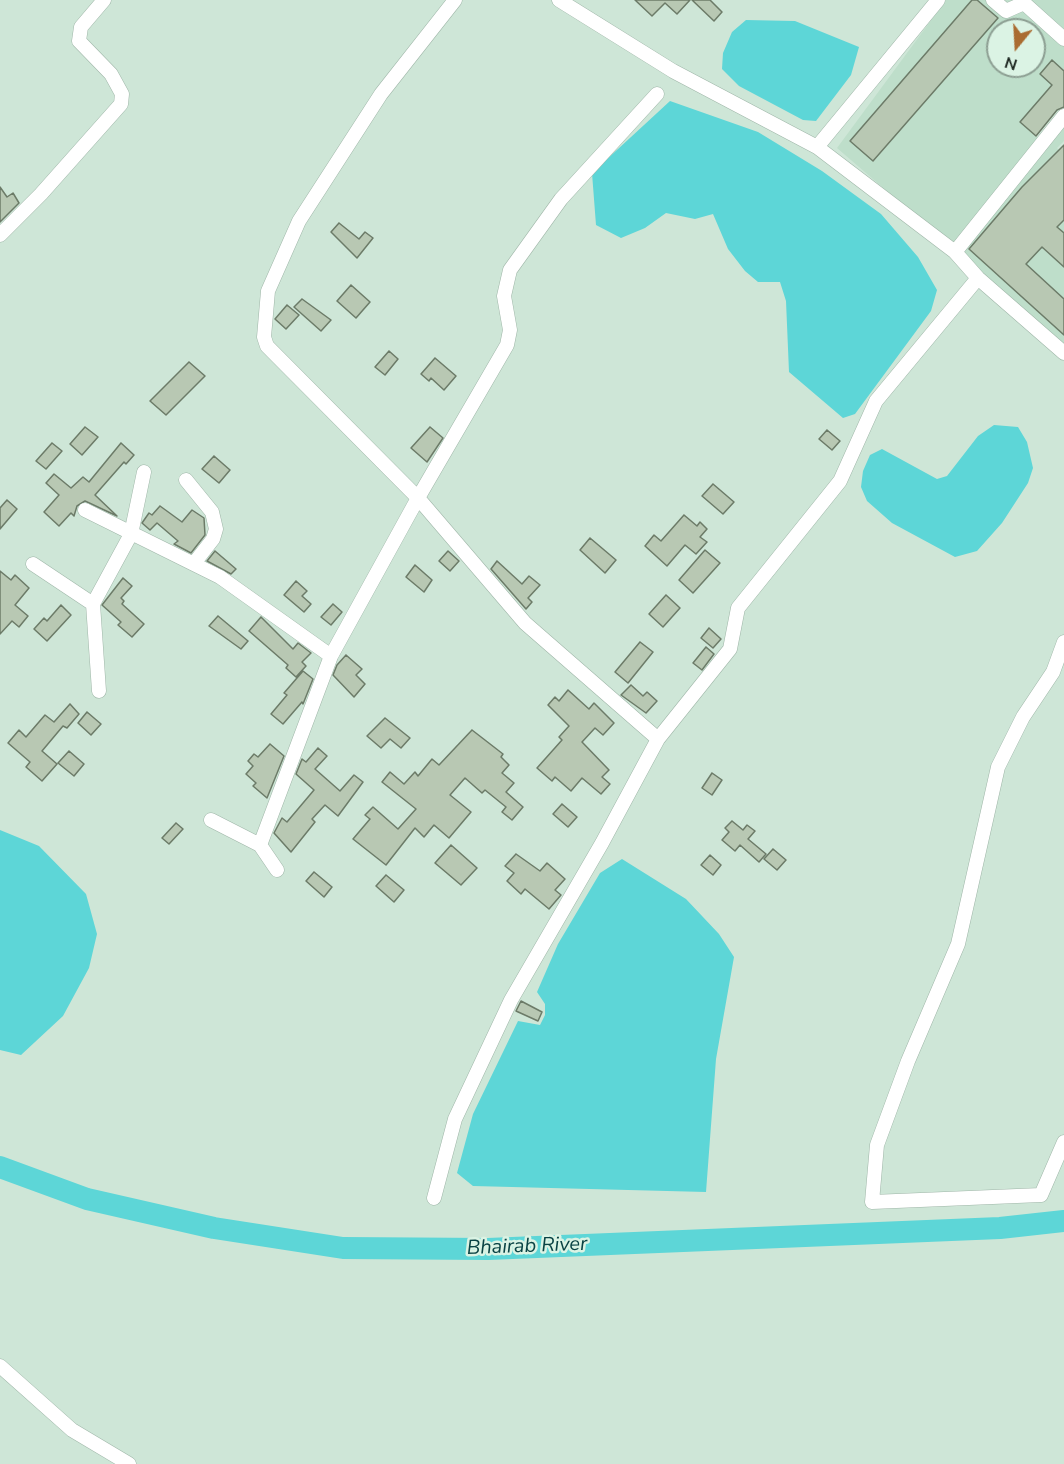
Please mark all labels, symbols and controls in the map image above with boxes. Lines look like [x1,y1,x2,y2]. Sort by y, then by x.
north arrow [986,18,1046,78]
text: N [1002,51,1020,76]
water label: Bhairab River [466,1233,588,1261]

